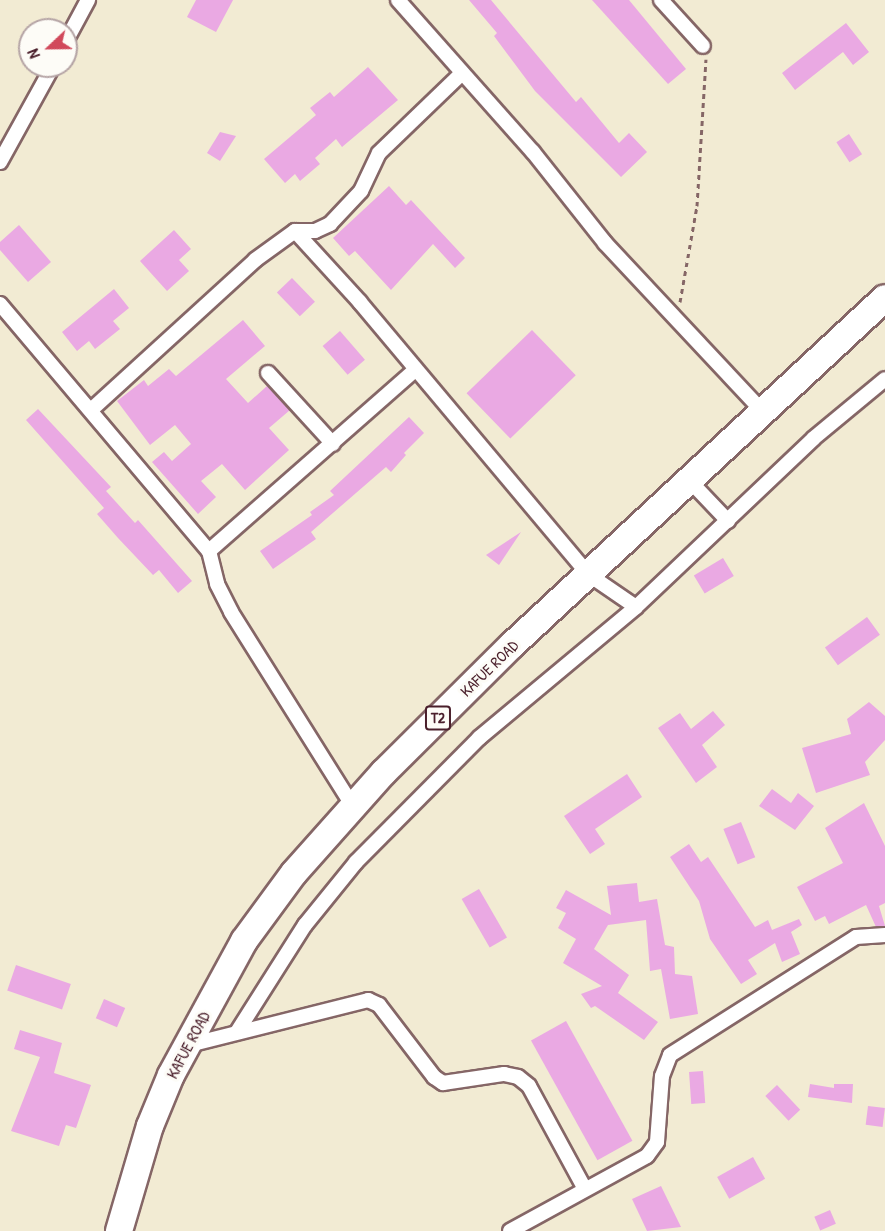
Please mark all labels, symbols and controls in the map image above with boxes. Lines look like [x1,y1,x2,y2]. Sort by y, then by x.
north arrow [18,18,78,78]
text: N [21,46,45,62]
street label: KAFUE ROAD [456,636,522,700]
road number: T2 [424,706,452,730]
street label: KAFUE ROAD [162,1008,214,1082]

